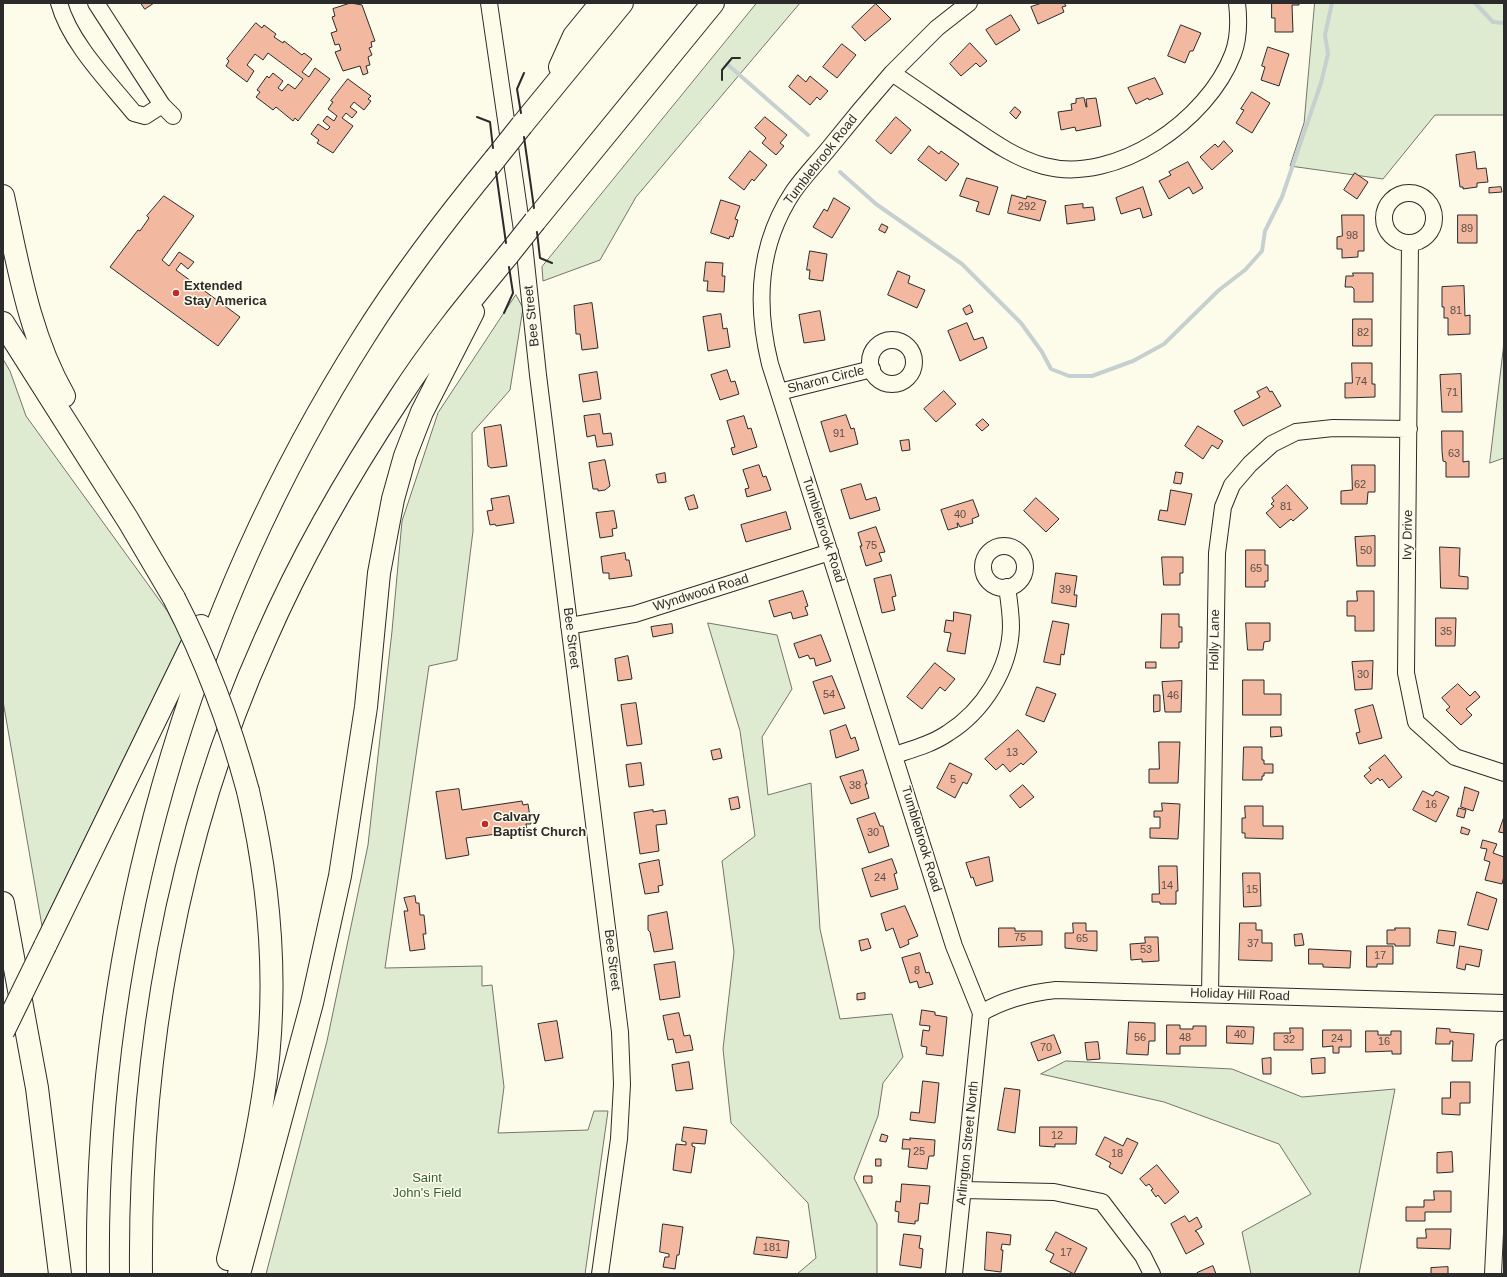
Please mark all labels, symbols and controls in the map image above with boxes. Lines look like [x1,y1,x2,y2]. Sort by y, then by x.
street label: Tumblebrook Road [781,112,861,208]
house number: 292 [1018,200,1036,214]
house number: 89 [1461,222,1473,236]
house number: 98 [1346,229,1358,243]
place label: Extended Stay America [184,278,266,309]
street label: Bee Street [521,285,543,347]
marker: Extended Stay America [171,288,181,298]
house number: 81 [1450,304,1462,318]
house number: 82 [1357,326,1369,340]
street label: Sharon Circle [786,363,866,397]
house number: 74 [1355,375,1367,389]
house number: 71 [1446,386,1458,400]
house number: 91 [833,427,845,441]
house number: 63 [1448,447,1460,461]
street label: Tumblebrook Road [799,475,847,585]
house number: 62 [1354,478,1366,492]
house number: 81 [1280,500,1292,514]
house number: 40 [954,508,966,522]
street label: Ivy Drive [1400,510,1416,560]
house number: 75 [865,539,877,553]
house number: 50 [1360,544,1372,558]
house number: 65 [1250,562,1262,576]
street label: Wyndwood Road [651,571,751,615]
house number: 39 [1059,583,1071,597]
street label: Bee Street [560,607,582,669]
street label: Holly Lane [1207,609,1223,671]
house number: 35 [1440,625,1452,639]
house number: 30 [1357,668,1369,682]
house number: 54 [823,688,835,702]
house number: 46 [1167,689,1179,703]
house number: 13 [1006,746,1018,760]
house number: 5 [950,773,956,787]
house number: 38 [849,779,861,793]
street label: Tumblebrook Road [897,784,945,894]
house number: 16 [1425,798,1437,812]
place label: Calvary Baptist Church [493,809,586,840]
marker: Calvary Baptist Church [480,819,490,829]
house number: 30 [867,826,879,840]
house number: 24 [874,871,886,885]
house number: 14 [1161,879,1173,893]
house number: 15 [1246,883,1258,897]
street label: Bee Street [601,929,623,991]
house number: 75 [1014,931,1026,945]
house number: 65 [1076,932,1088,946]
house number: 37 [1247,937,1259,951]
house number: 53 [1140,943,1152,957]
house number: 17 [1374,949,1386,963]
house number: 8 [914,964,920,978]
street label: Holiday Hill Road [1190,985,1290,1005]
house number: 40 [1234,1028,1246,1042]
house number: 56 [1134,1031,1146,1045]
house number: 48 [1179,1031,1191,1045]
house number: 24 [1331,1032,1343,1046]
house number: 32 [1283,1033,1295,1047]
house number: 16 [1378,1035,1390,1049]
house number: 70 [1040,1041,1052,1055]
street label: Arlington Street North [954,1080,982,1206]
house number: 12 [1051,1129,1063,1143]
house number: 25 [913,1145,925,1159]
house number: 18 [1111,1147,1123,1161]
park label: Saint John's Field [393,1170,461,1201]
house number: 181 [763,1241,781,1255]
house number: 17 [1060,1246,1072,1260]

